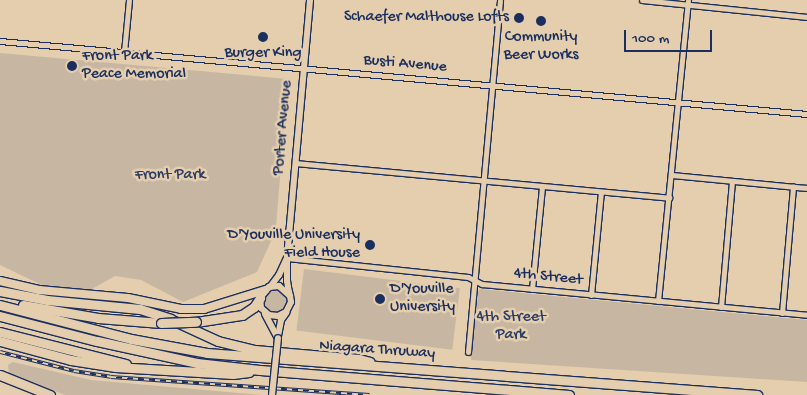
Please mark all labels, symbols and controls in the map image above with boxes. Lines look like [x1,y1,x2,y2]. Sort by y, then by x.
place label: Schaefer Malthouse Lofts [344,8,509,28]
marker: Schaefer Malthouse Lofts [513,12,525,24]
marker: Community Beer Works [535,15,547,27]
scale bar [627,20,714,52]
place label: Community Beer Works [504,28,578,66]
text: 100 m [632,30,669,48]
marker: Burger King [257,31,269,43]
place label: Burger King [224,44,302,64]
place label: Front Park Peace Memorial [82,47,186,85]
street label: Busti Avenue [363,52,447,78]
marker: Front Park Peace Memorial [66,60,78,72]
street label: Porter Avenue [270,80,298,176]
park label: Front Park [135,166,205,186]
place label: D'Youville University Field House [228,226,360,264]
marker: D'Youville University Field House [364,239,376,251]
street label: 4th Street [513,265,583,291]
place label: D'Youville University [390,280,455,318]
marker: D'Youville University [374,293,386,305]
park label: 4th Street Park [476,308,546,346]
street label: Niagara Thruway [318,337,436,365]

